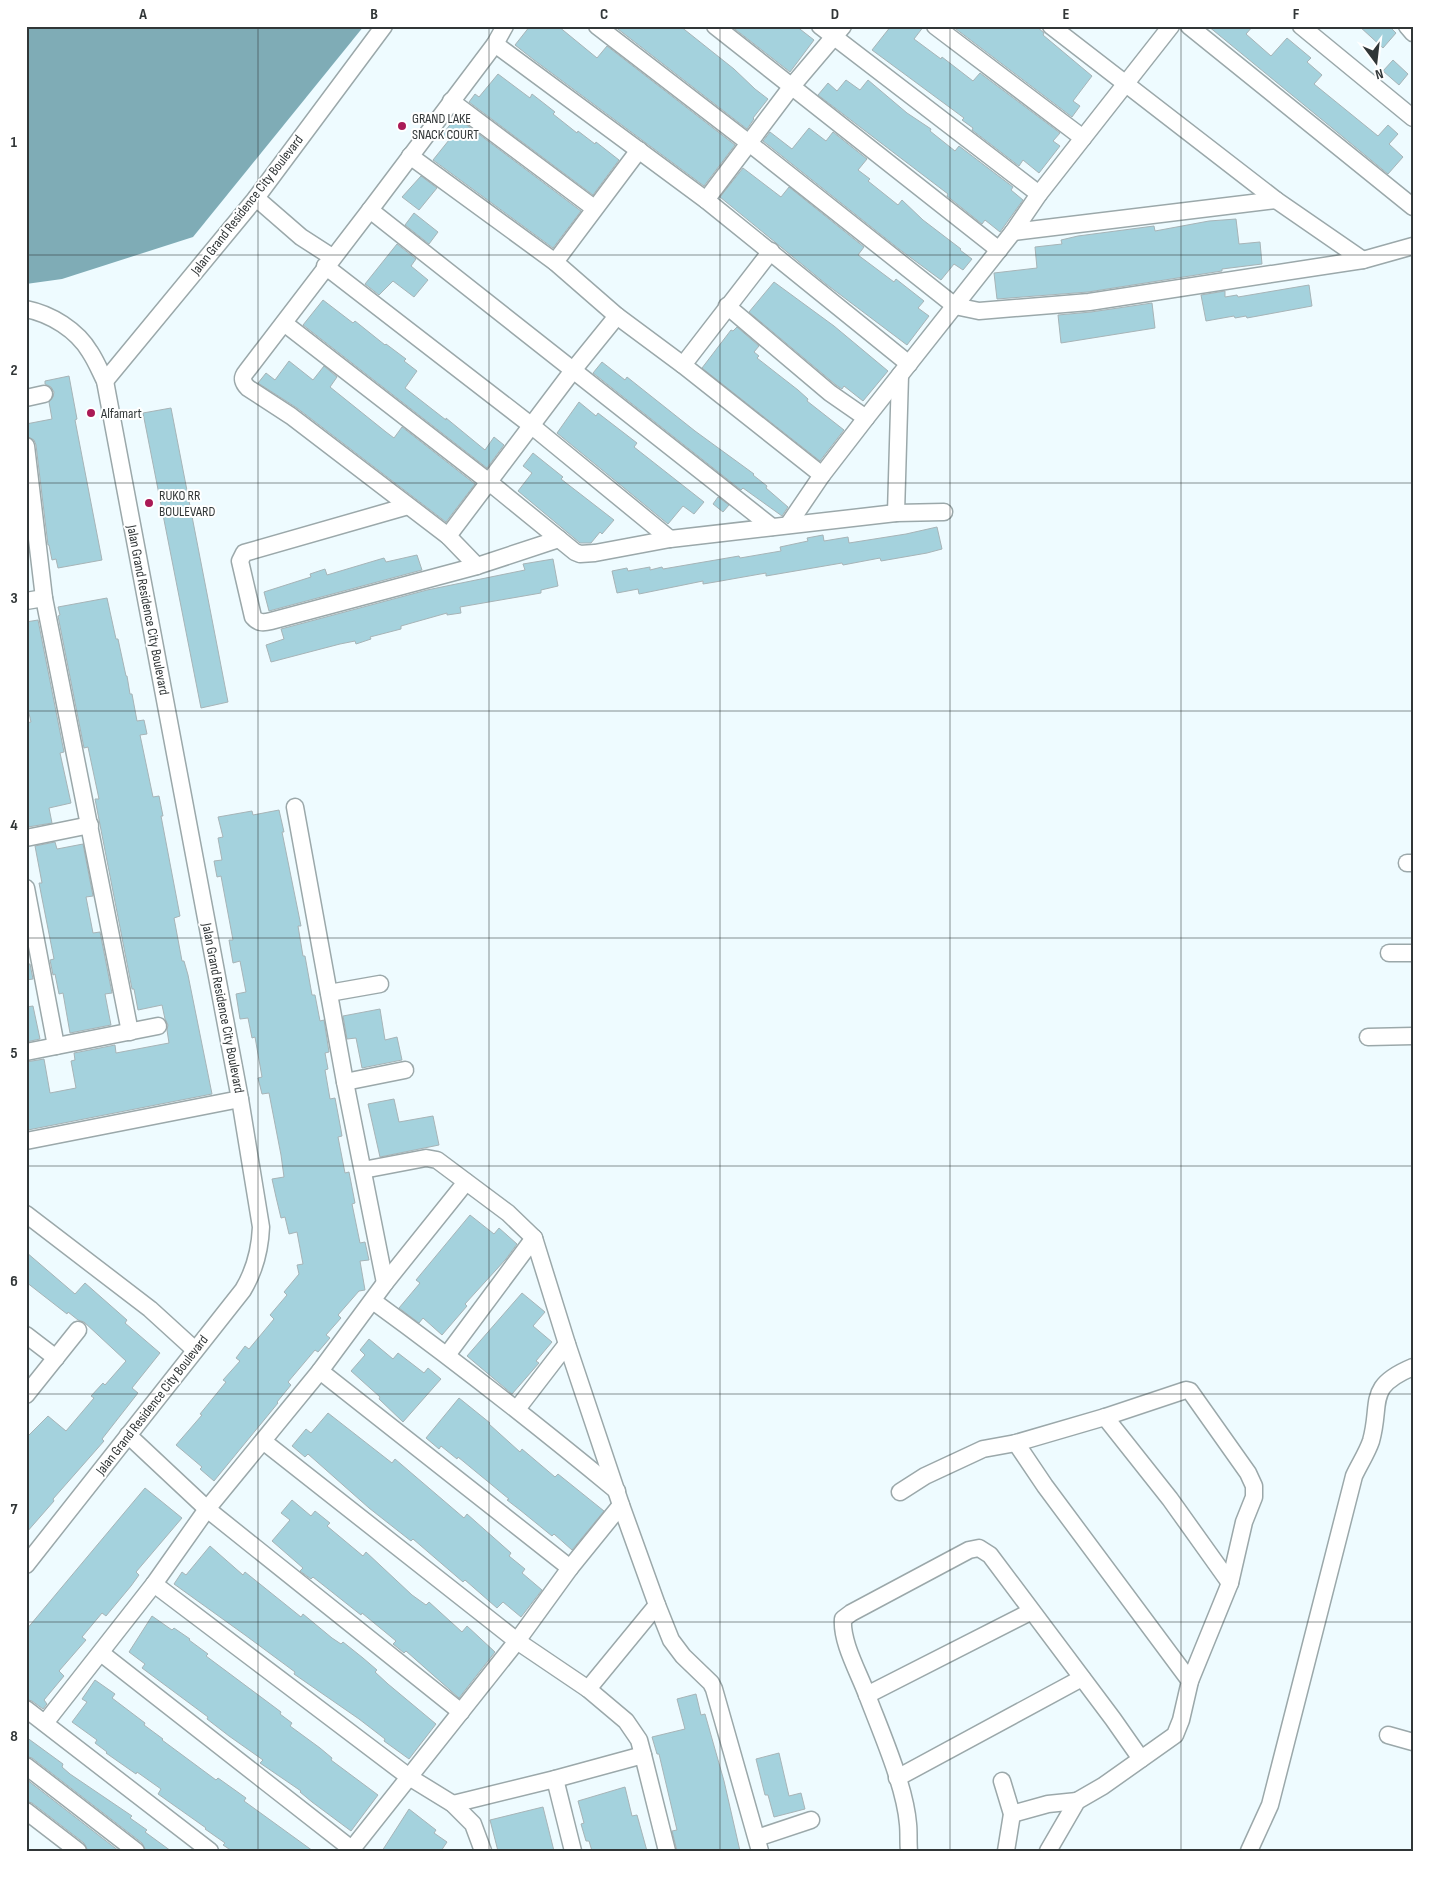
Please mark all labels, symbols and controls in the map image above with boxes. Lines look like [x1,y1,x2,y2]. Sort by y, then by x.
text: A [138,5,147,24]
text: B [370,5,378,24]
text: C [600,5,608,24]
text: D [831,5,839,24]
text: E [1063,5,1070,24]
text: F [1293,5,1300,24]
north arrow [1352,38,1402,88]
text: N [1373,65,1385,83]
place label: GRAND LAKE SNACK COURT [412,110,479,143]
marker: GRAND LAKE SNACK COURT [396,120,408,132]
street label: Jalan Grand Residence City Boulevard [187,132,307,279]
text: 1 [11,133,18,152]
text: 2 [10,361,18,380]
place label: Alfamart [100,405,142,422]
marker: Alfamart [85,407,97,419]
place label: RUKO RR BOULEVARD [159,487,215,520]
marker: RUKO RR BOULEVARD [143,497,155,509]
street label: Jalan Grand Residence City Boulevard [123,523,173,697]
text: 3 [10,589,18,608]
text: 4 [10,816,18,835]
street label: Jalan Grand Residence City Boulevard [198,921,248,1095]
text: 5 [10,1044,18,1063]
text: 6 [10,1272,18,1291]
street label: Jalan Grand Residence City Boulevard [92,1332,212,1479]
text: 7 [11,1500,18,1519]
text: 8 [10,1727,18,1746]

